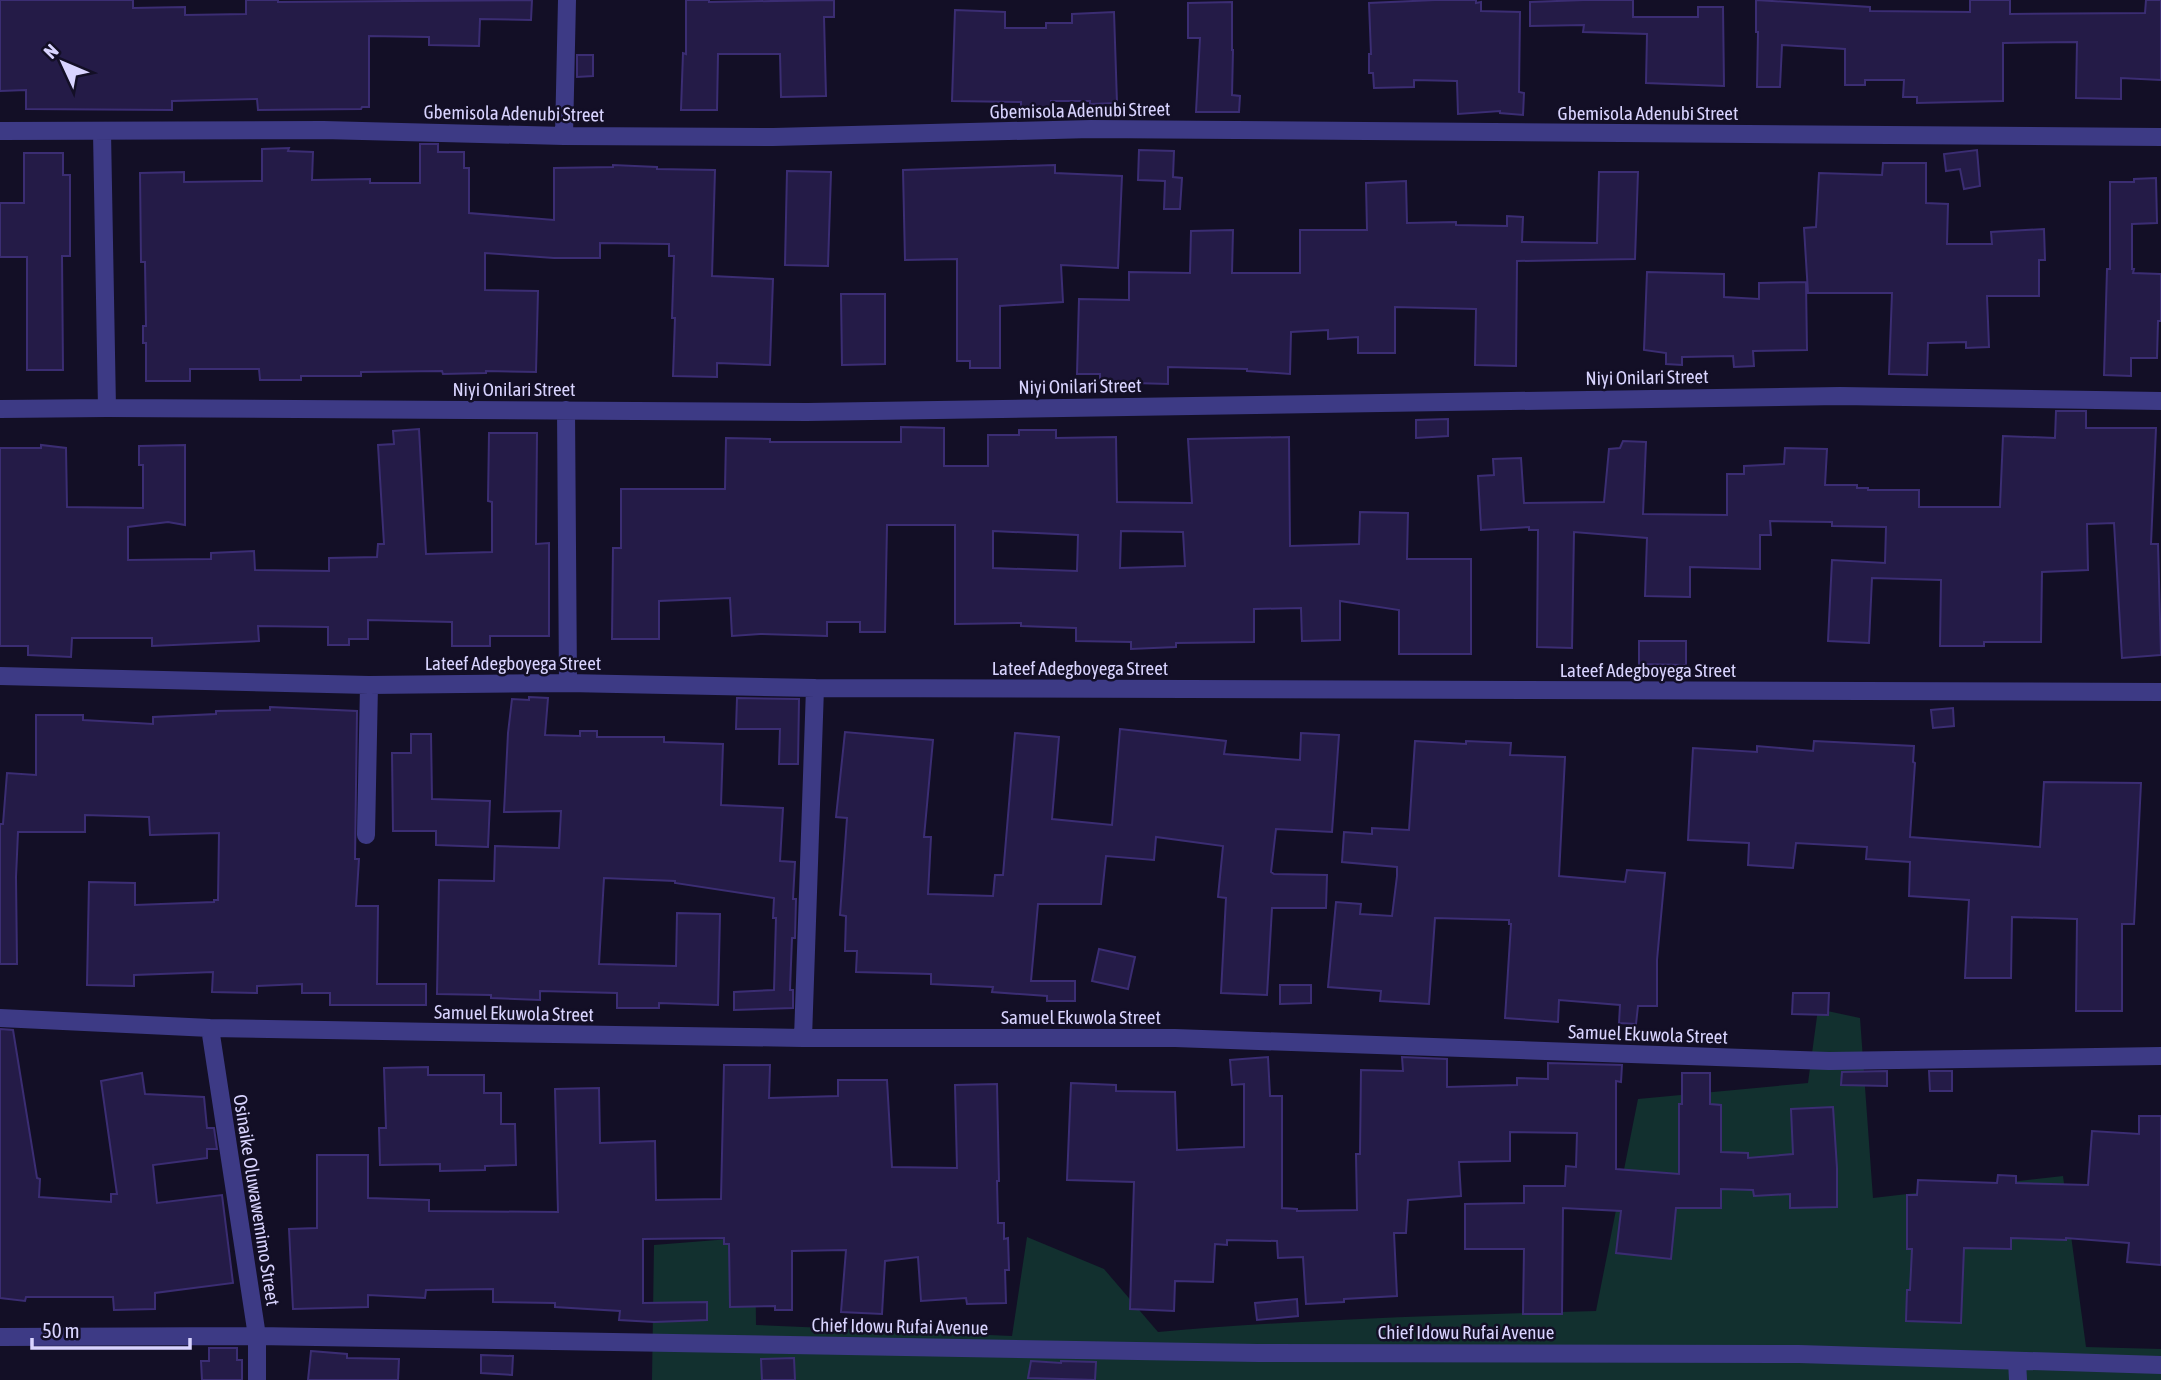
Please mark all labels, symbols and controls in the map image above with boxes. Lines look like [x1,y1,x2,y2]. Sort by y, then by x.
north arrow [28,28,98,98]
text: N [39,40,63,63]
street label: Gbemisola Adenubi Street [989,97,1171,123]
street label: Gbemisola Adenubi Street [423,100,605,126]
street label: Gbemisola Adenubi Street [1558,102,1738,124]
street label: Niyi Onilari Street [1585,365,1709,389]
street label: Niyi Onilari Street [1018,374,1142,398]
street label: Niyi Onilari Street [452,378,576,400]
street label: Lateef Adegboyega Street [425,652,601,674]
street label: Lateef Adegboyega Street [992,657,1168,679]
street label: Lateef Adegboyega Street [1560,659,1736,681]
street label: Samuel Ekuwola Street [434,1001,594,1025]
street label: Samuel Ekuwola Street [1001,1006,1161,1028]
street label: Samuel Ekuwola Street [1568,1020,1728,1048]
street label: Osinaike Oluwawemimo Street [229,1093,285,1307]
scale bar [32,1306,189,1350]
street label: Chief Idowu Rufai Avenue [811,1313,989,1339]
text: 50 m [42,1318,80,1342]
street label: Chief Idowu Rufai Avenue [1378,1321,1554,1343]

